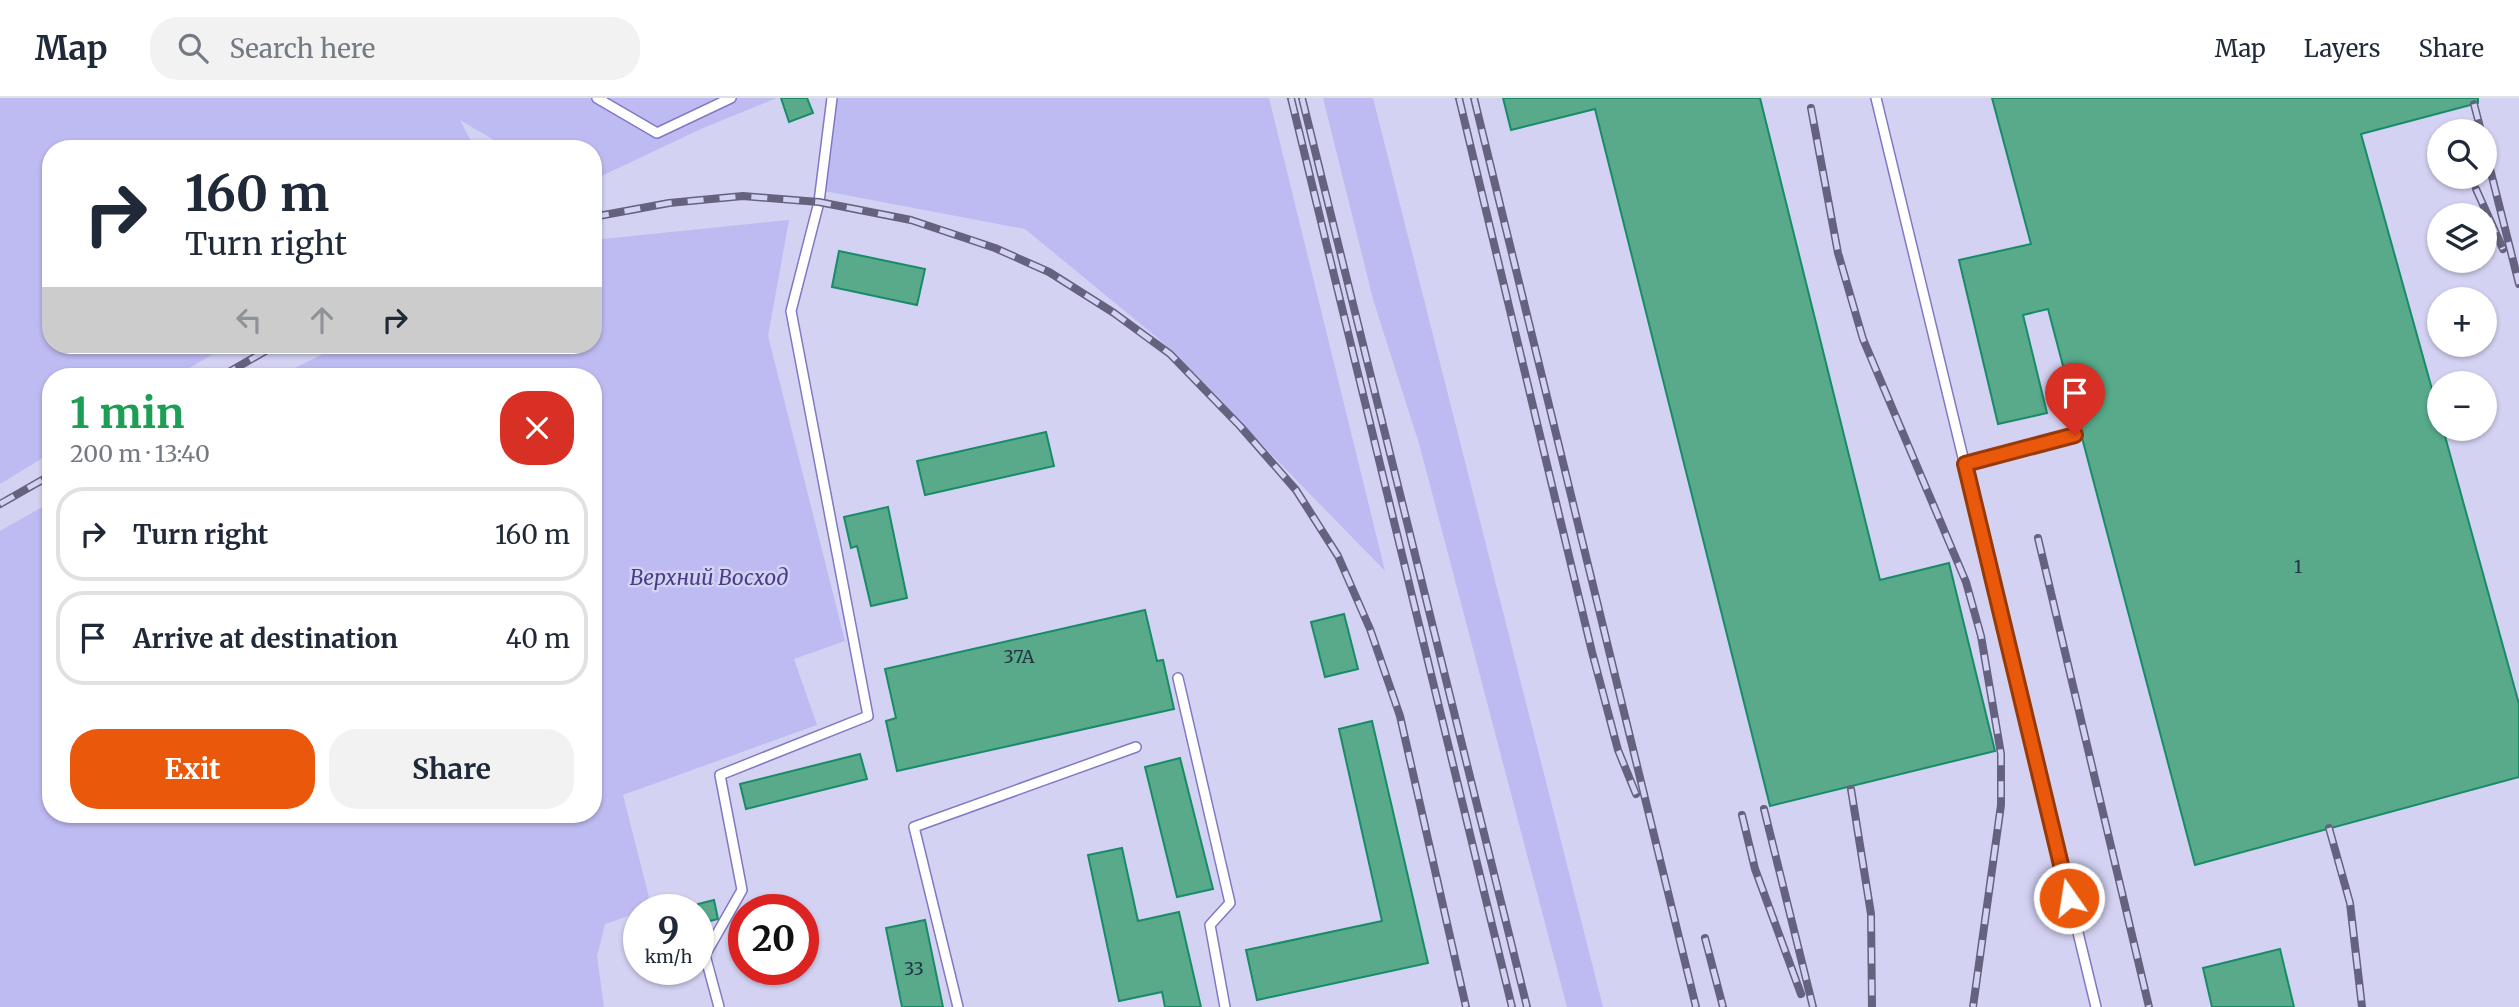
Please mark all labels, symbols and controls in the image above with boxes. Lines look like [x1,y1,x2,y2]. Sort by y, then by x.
search box [150,17,640,80]
text: Map [35,28,108,69]
icon: search [174,29,212,67]
text: Search here [230,32,375,65]
text: Map [2215,33,2266,64]
text: Layers [2304,33,2380,64]
text: Share [2418,33,2484,64]
map controls [2427,119,2497,441]
button: search [2427,119,2497,189]
text: 160 m [185,163,329,224]
icon: right [70,168,161,259]
button: layers [2427,203,2497,273]
text: Turn right [185,224,347,264]
button: + [2427,287,2497,357]
icon: left [230,301,268,339]
icon: ahead [303,301,341,339]
icon: right [376,301,414,339]
pin [2045,363,2105,435]
button: − [2427,371,2497,441]
icon: arrive [2056,374,2094,412]
text: 1 min [70,387,184,439]
button: close [500,391,574,465]
text: 200 m · 13:40 [70,439,210,468]
icon: right [74,515,112,553]
text: Turn right [133,518,268,551]
text: 160 m [495,518,570,551]
house number: 1 [2294,555,2302,578]
park label: Верхний Восход [630,564,788,591]
icon: arrive [74,619,112,657]
text: Arrive at destination [133,622,398,655]
text: 40 m [506,622,570,655]
house number: 37А [1004,645,1035,668]
button: Exit [70,729,315,809]
button: Share [329,729,574,809]
position arrow [2032,861,2106,935]
speed limit sign: 20 [728,894,819,985]
text: 9 [658,908,679,952]
text: km/h [645,945,692,968]
house number: 33 [904,957,924,980]

